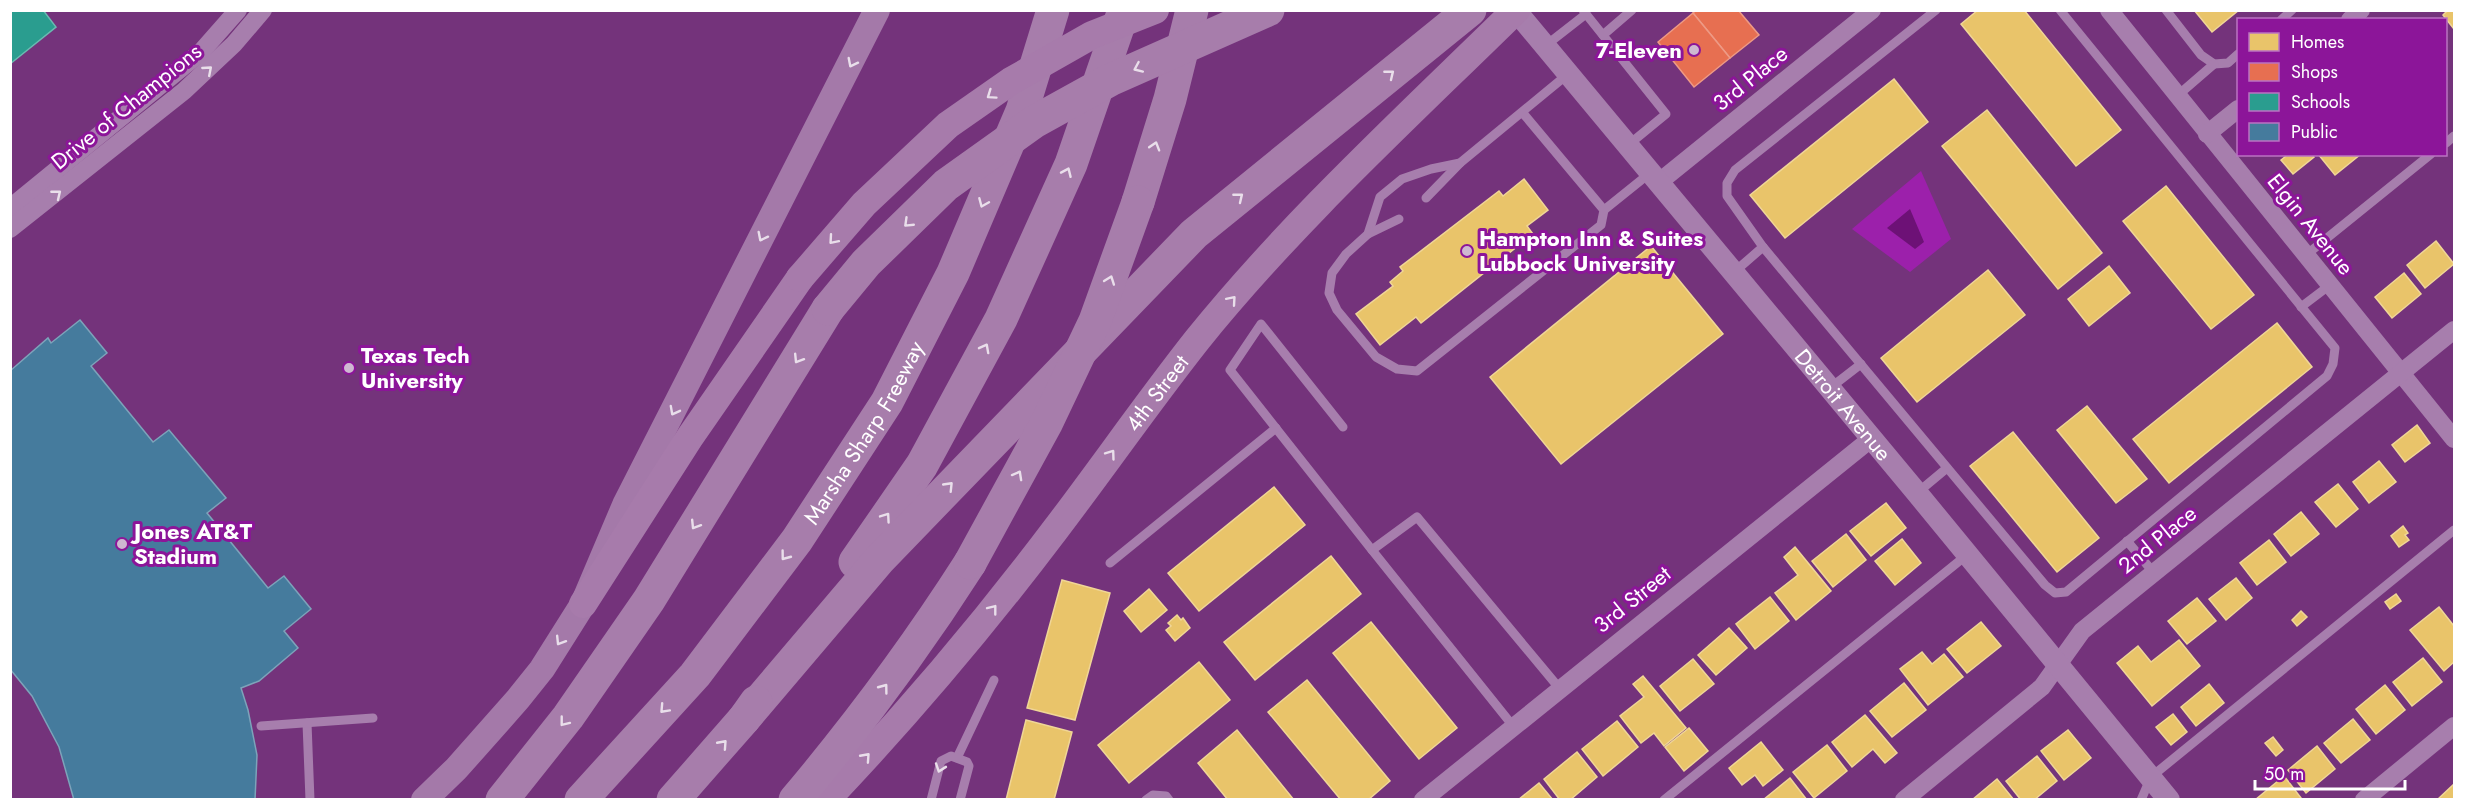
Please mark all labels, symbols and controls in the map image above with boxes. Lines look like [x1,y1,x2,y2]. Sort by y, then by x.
legend [2237,18,2447,156]
text: Homes [2291,29,2344,55]
place label: 7-Eleven [1596,34,1682,66]
street label: Drive of Champions [44,35,208,177]
street label: 3rd Place [1706,38,1794,118]
marker: 7-Eleven [1687,43,1701,57]
one-way arrow [848,57,859,67]
text: Shops [2291,59,2338,85]
one-way arrow [1133,61,1144,73]
one-way arrow [201,66,212,77]
one-way arrow [1384,70,1395,81]
one-way arrow [987,88,998,99]
text: Schools [2291,89,2350,115]
text: Public [2291,119,2338,145]
one-way arrow [1148,141,1160,152]
street label: Elgin Avenue [2260,166,2362,282]
one-way arrow [1060,167,1072,178]
one-way arrow [50,190,61,201]
one-way arrow [1232,194,1243,205]
one-way arrow [978,197,990,208]
one-way arrow [904,215,915,226]
place label: Hampton Inn & Suites Lubbock University [1479,222,1703,279]
one-way arrow [758,230,770,241]
one-way arrow [829,233,840,244]
marker: Hampton Inn & Suites Lubbock University [1460,244,1474,258]
one-way arrow [1103,275,1115,286]
one-way arrow [1224,296,1235,307]
street label: Marsha Sharp Freeway [795,335,932,531]
place label: Texas Tech University [361,339,470,396]
street label: Detroit Avenue [1787,342,1900,468]
one-way arrow [978,344,989,355]
street label: 4th Street [1117,347,1197,438]
one-way arrow [793,353,805,363]
marker: Texas Tech University [342,361,356,375]
one-way arrow [670,404,682,415]
one-way arrow [1104,449,1115,460]
one-way arrow [1011,470,1022,481]
one-way arrow [942,483,953,494]
street label: 2nd Place [2111,497,2203,581]
one-way arrow [879,512,890,523]
place label: Jones AT&T Stadium [130,515,253,572]
one-way arrow [691,519,703,529]
marker: Jones AT&T Stadium [115,537,129,551]
one-way arrow [781,549,792,560]
street label: 3rd Street [1586,557,1678,640]
one-way arrow [986,605,997,616]
one-way arrow [555,635,567,645]
one-way arrow [877,684,888,695]
one-way arrow [660,702,671,712]
one-way arrow [561,715,572,726]
one-way arrow [716,740,727,751]
one-way arrow [859,753,870,764]
scale bar [2255,753,2405,791]
text: 50 m [2264,761,2304,787]
one-way arrow [935,762,948,773]

